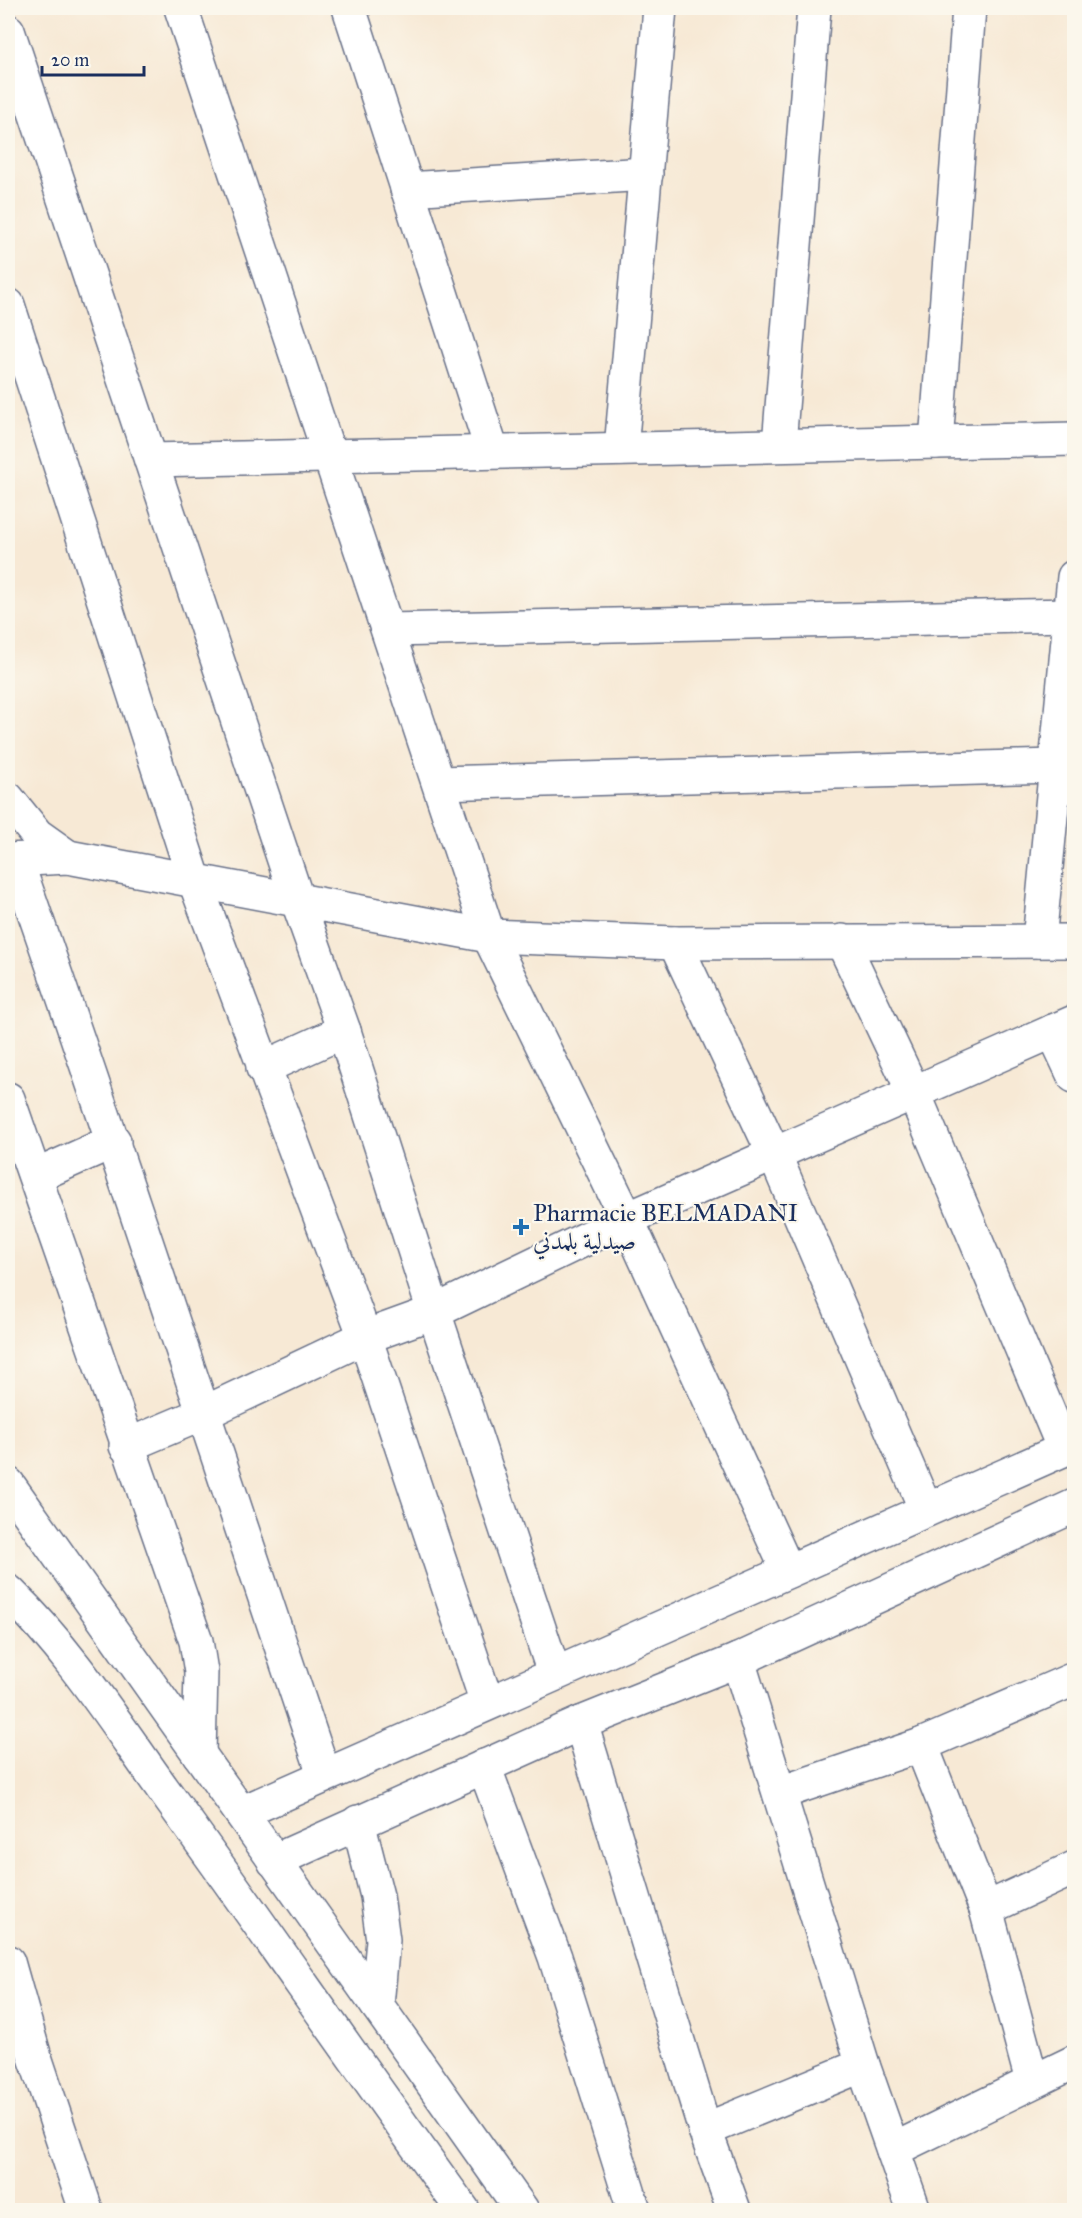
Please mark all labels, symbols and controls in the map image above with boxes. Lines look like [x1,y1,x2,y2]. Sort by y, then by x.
scale bar [42,39,144,77]
text: 20 m [51,49,89,71]
place label: Pharmacie BELMADANI صيدلية بلمدني [533,1198,798,1260]
marker: Pharmacie BELMADANI صيدلية بلمدني [514,1220,528,1234]

